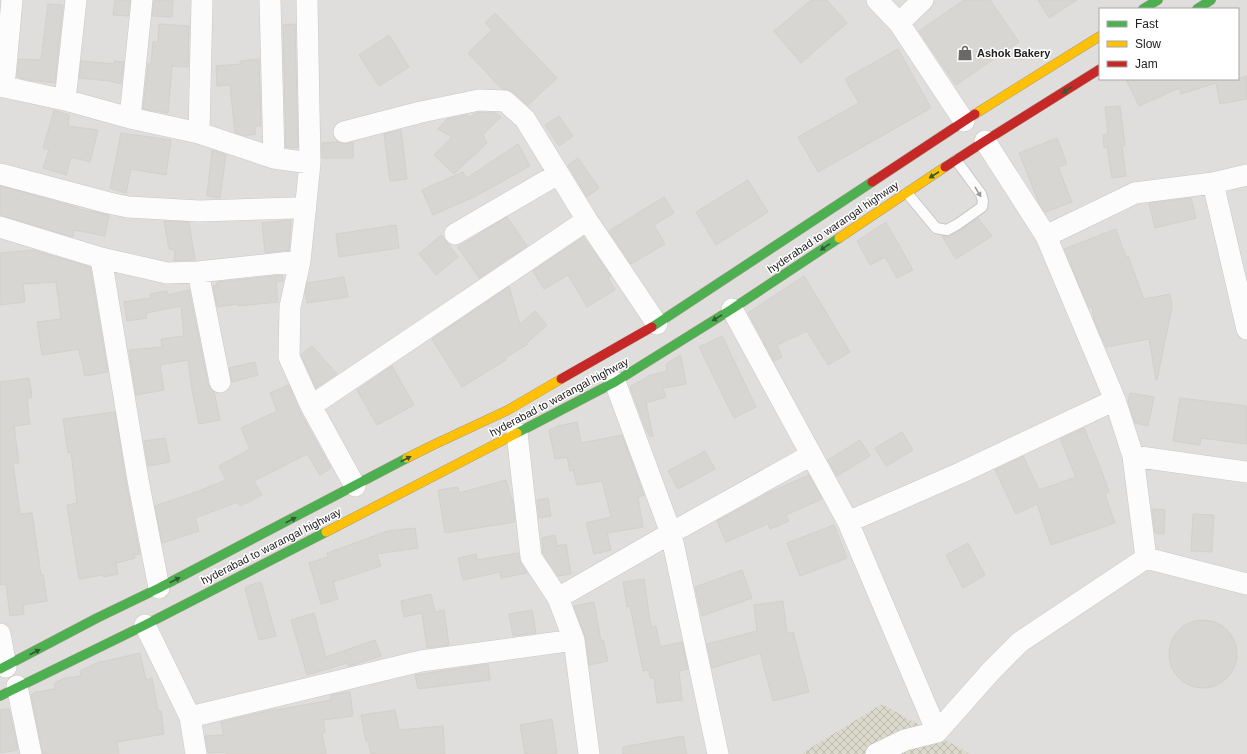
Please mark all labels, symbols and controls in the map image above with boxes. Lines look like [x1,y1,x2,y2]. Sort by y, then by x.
legend [1099,8,1239,80]
text: Fast [1135,17,1159,31]
text: Slow [1135,37,1161,51]
shop icon: Ashok Bakery [956,44,974,62]
place label: Ashok Bakery [977,47,1051,59]
text: Jam [1135,57,1158,71]
one-way arrow [1062,86,1072,94]
one-way arrow [929,171,939,179]
street label: hyderabad to warangal highway [765,178,901,275]
one-way arrow [975,186,982,198]
one-way arrow [820,243,830,251]
one-way arrow [712,314,722,322]
street label: hyderabad to warangal highway [488,355,631,439]
one-way arrow [400,456,412,463]
street label: hyderabad to warangal highway [199,505,343,587]
one-way arrow [285,516,296,523]
one-way arrow [170,576,181,583]
one-way arrow [29,648,40,655]

